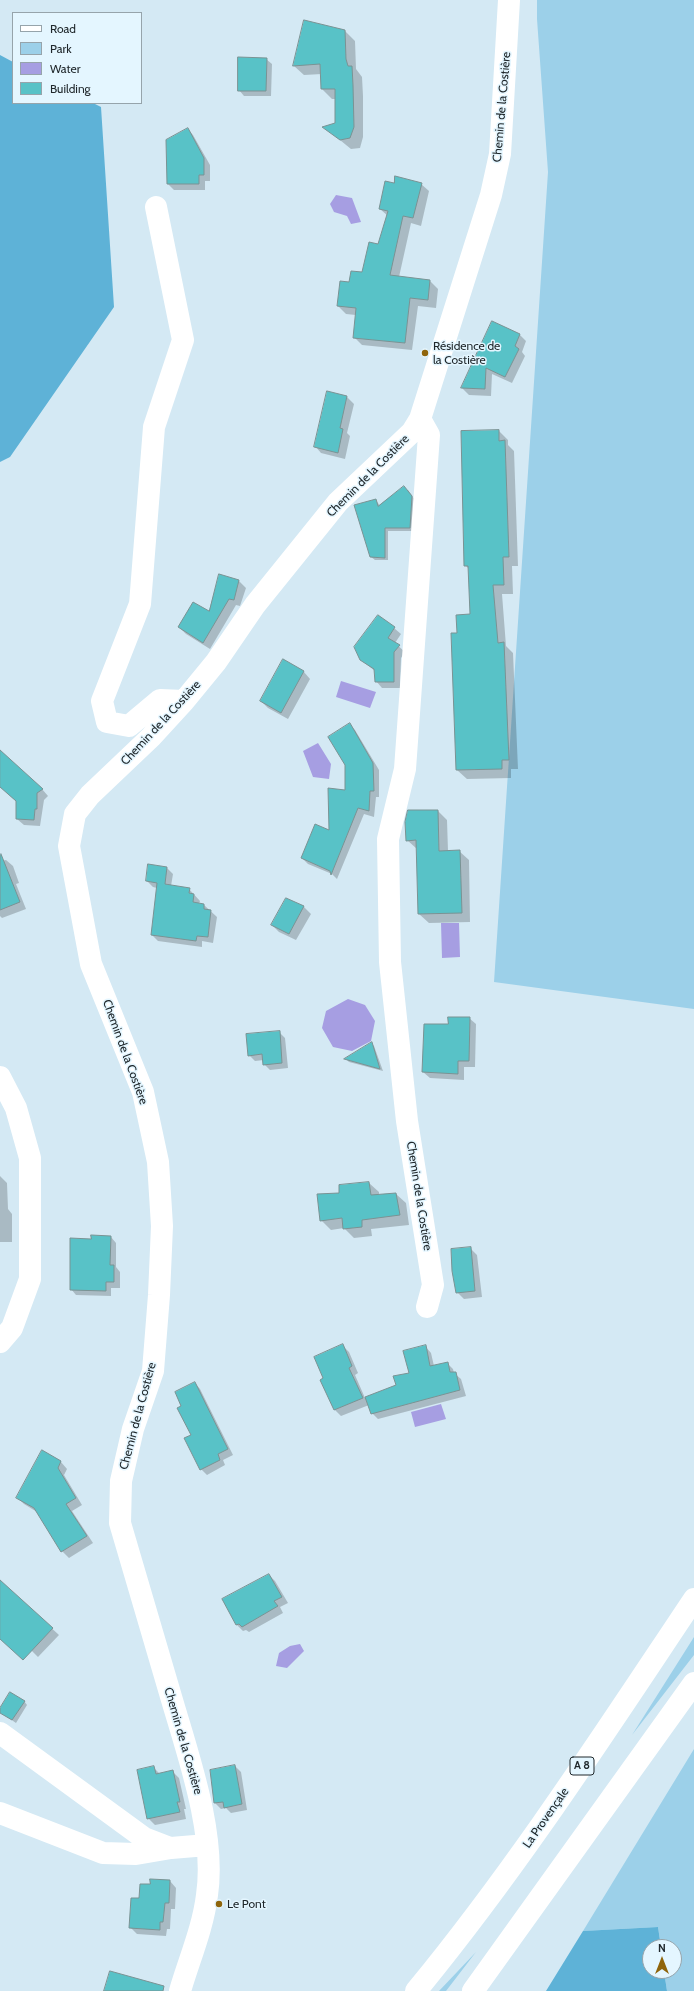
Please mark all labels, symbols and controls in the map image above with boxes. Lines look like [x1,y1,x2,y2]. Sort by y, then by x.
legend [12,12,142,104]
text: Road [50,21,76,36]
text: Park [50,41,72,56]
street label: Chemin de la Costière [490,51,514,163]
text: Water [50,61,80,76]
text: Building [50,81,91,96]
place label: Résidence de la Costière [433,339,500,367]
marker: Résidence de la Costière [420,348,430,358]
street label: Chemin de la Costière [324,432,412,520]
street label: Chemin de la Costière [118,678,204,768]
street label: Chemin de la Costière [99,998,151,1106]
street label: Chemin de la Costière [403,1140,435,1252]
street label: Chemin de la Costière [117,1361,159,1471]
street label: Chemin de la Costière [161,1686,205,1796]
road number: A 8 [570,1757,594,1775]
street label: La Provençale [520,1785,572,1851]
place label: Le Pont [227,1897,266,1911]
marker: Le Pont [214,1899,224,1909]
north arrow [642,1939,682,1979]
text: N [658,1941,666,1955]

